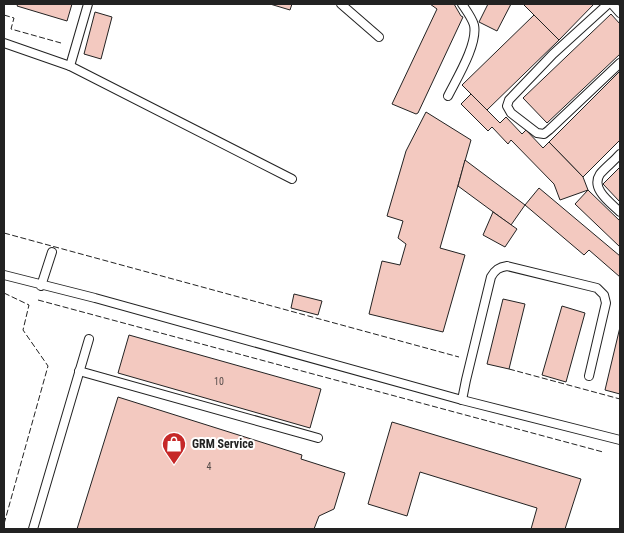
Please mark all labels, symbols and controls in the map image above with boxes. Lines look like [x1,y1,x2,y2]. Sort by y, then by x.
house number: 10 [214,376,224,387]
shop icon: GRM Service [161,431,187,465]
place label: GRM Service [192,437,254,451]
house number: 4 [207,461,212,472]

